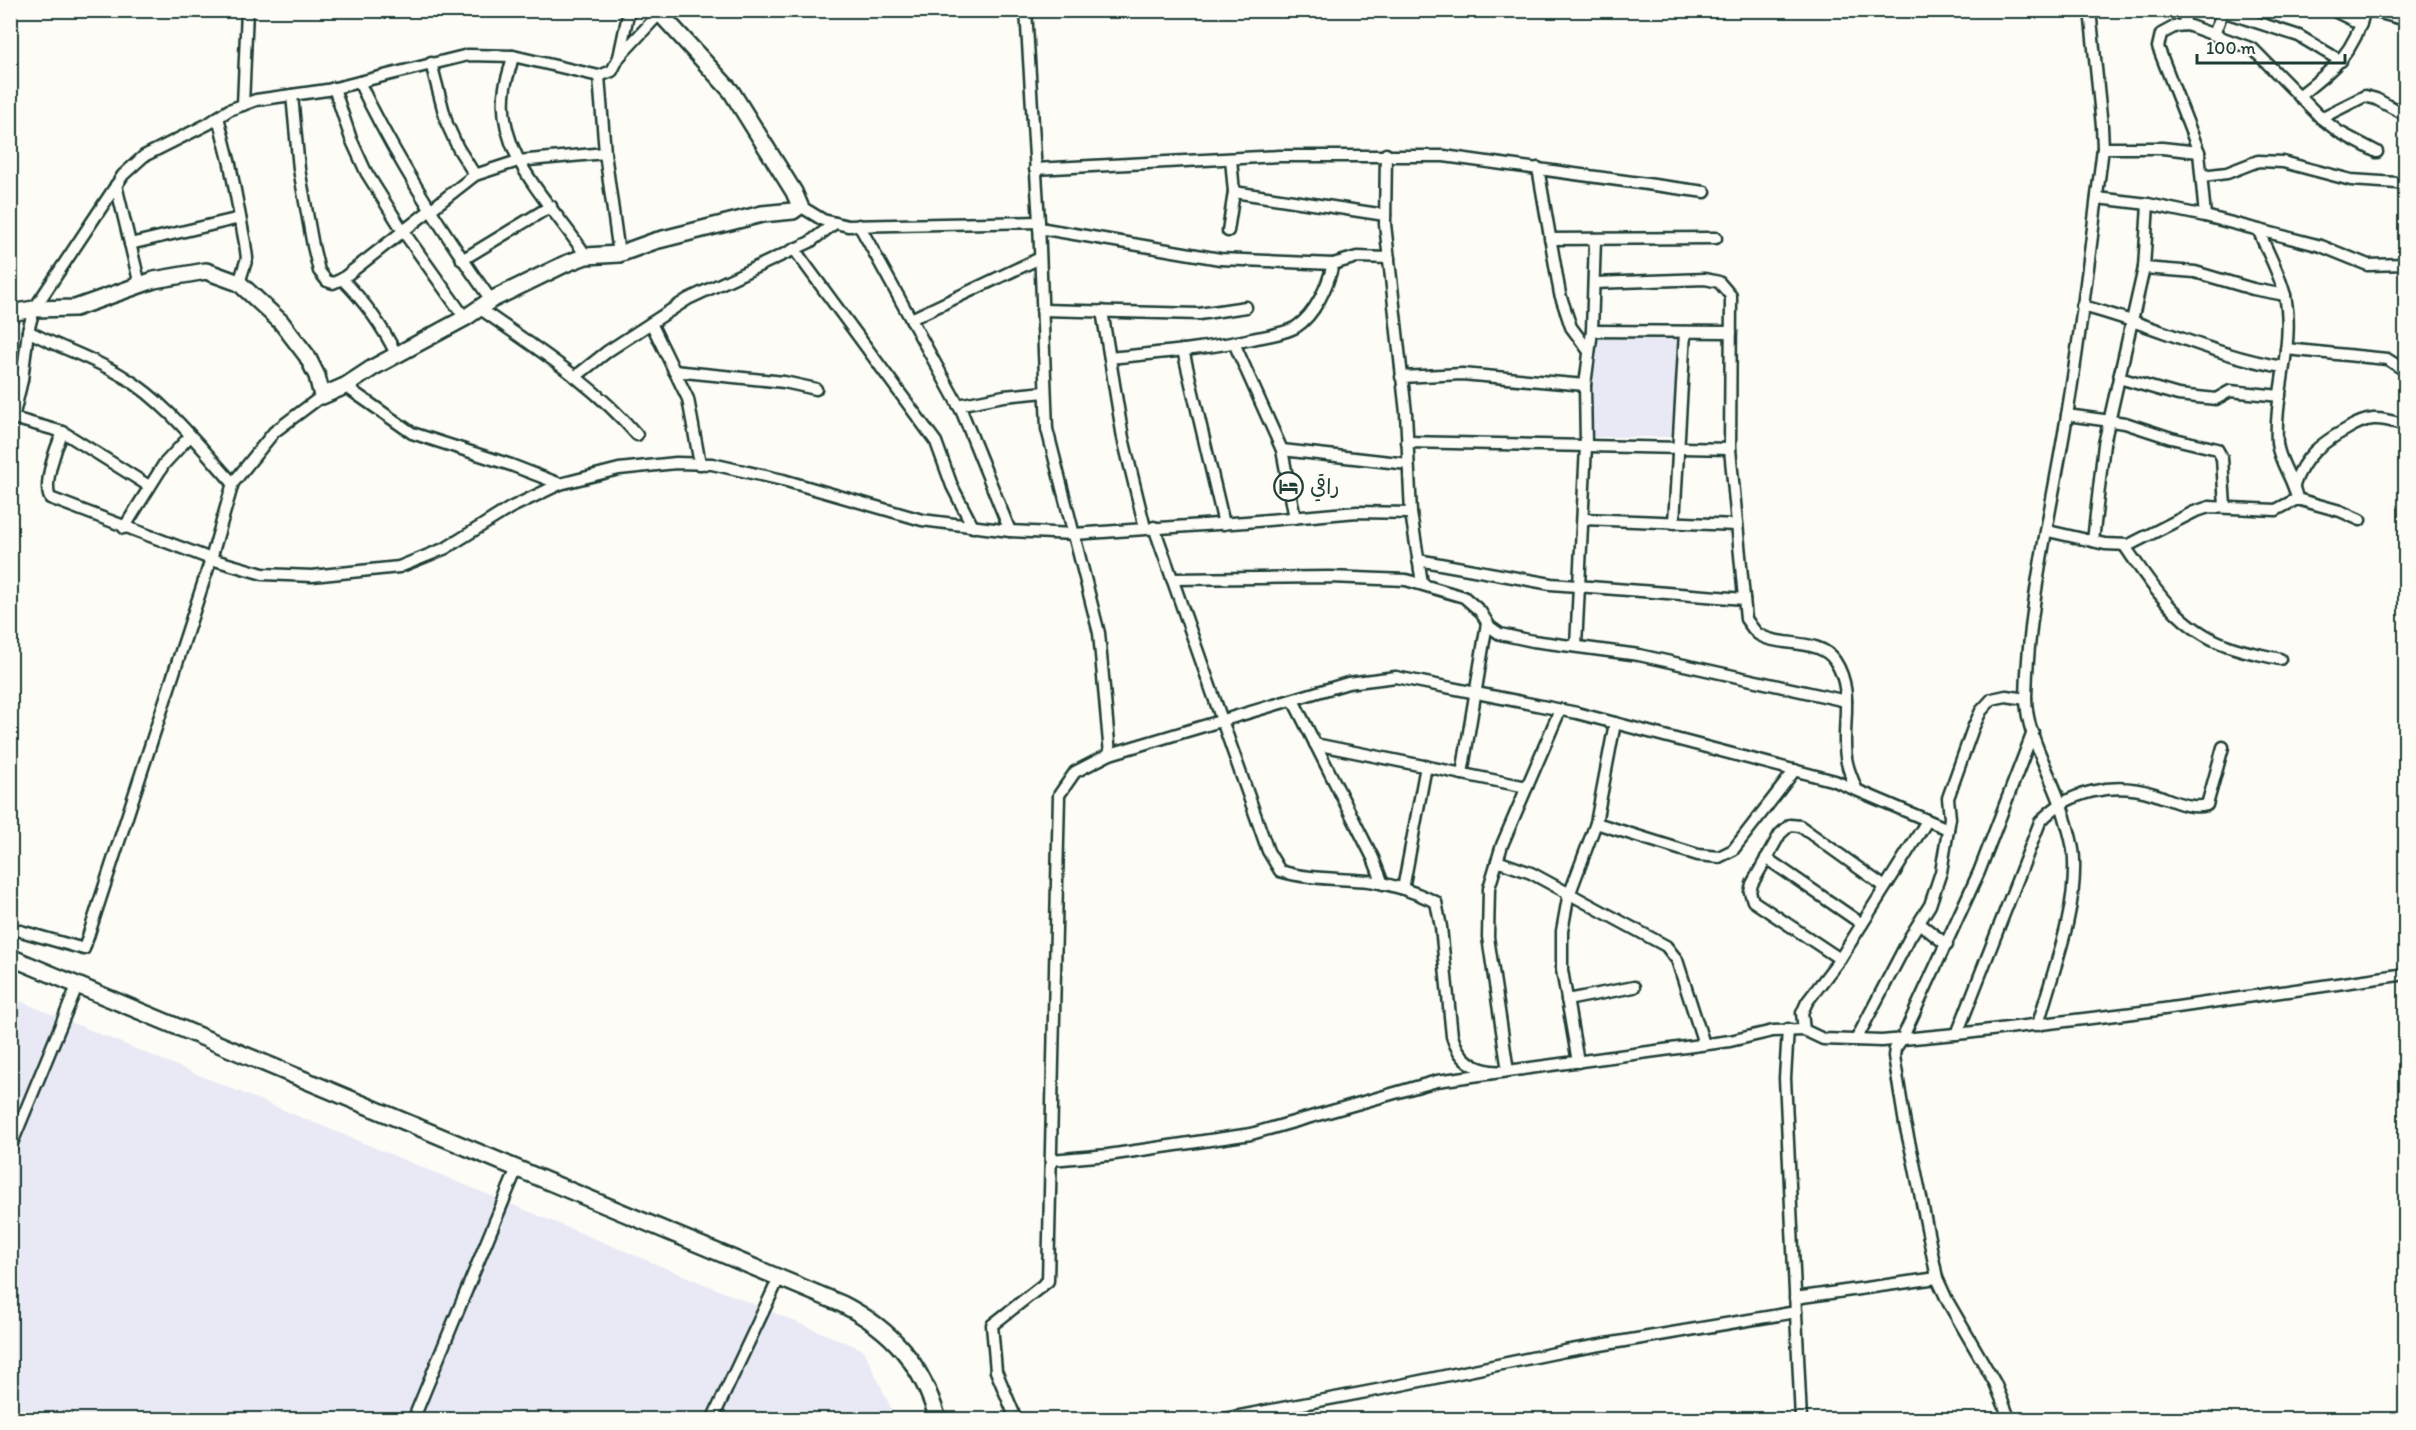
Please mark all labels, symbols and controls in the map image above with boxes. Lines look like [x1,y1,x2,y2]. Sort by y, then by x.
scale bar [2197,27,2346,65]
text: 100 m [2206,37,2256,59]
hotel icon: راقي [1273,470,1305,502]
place label: راقي [1310,474,1339,502]

